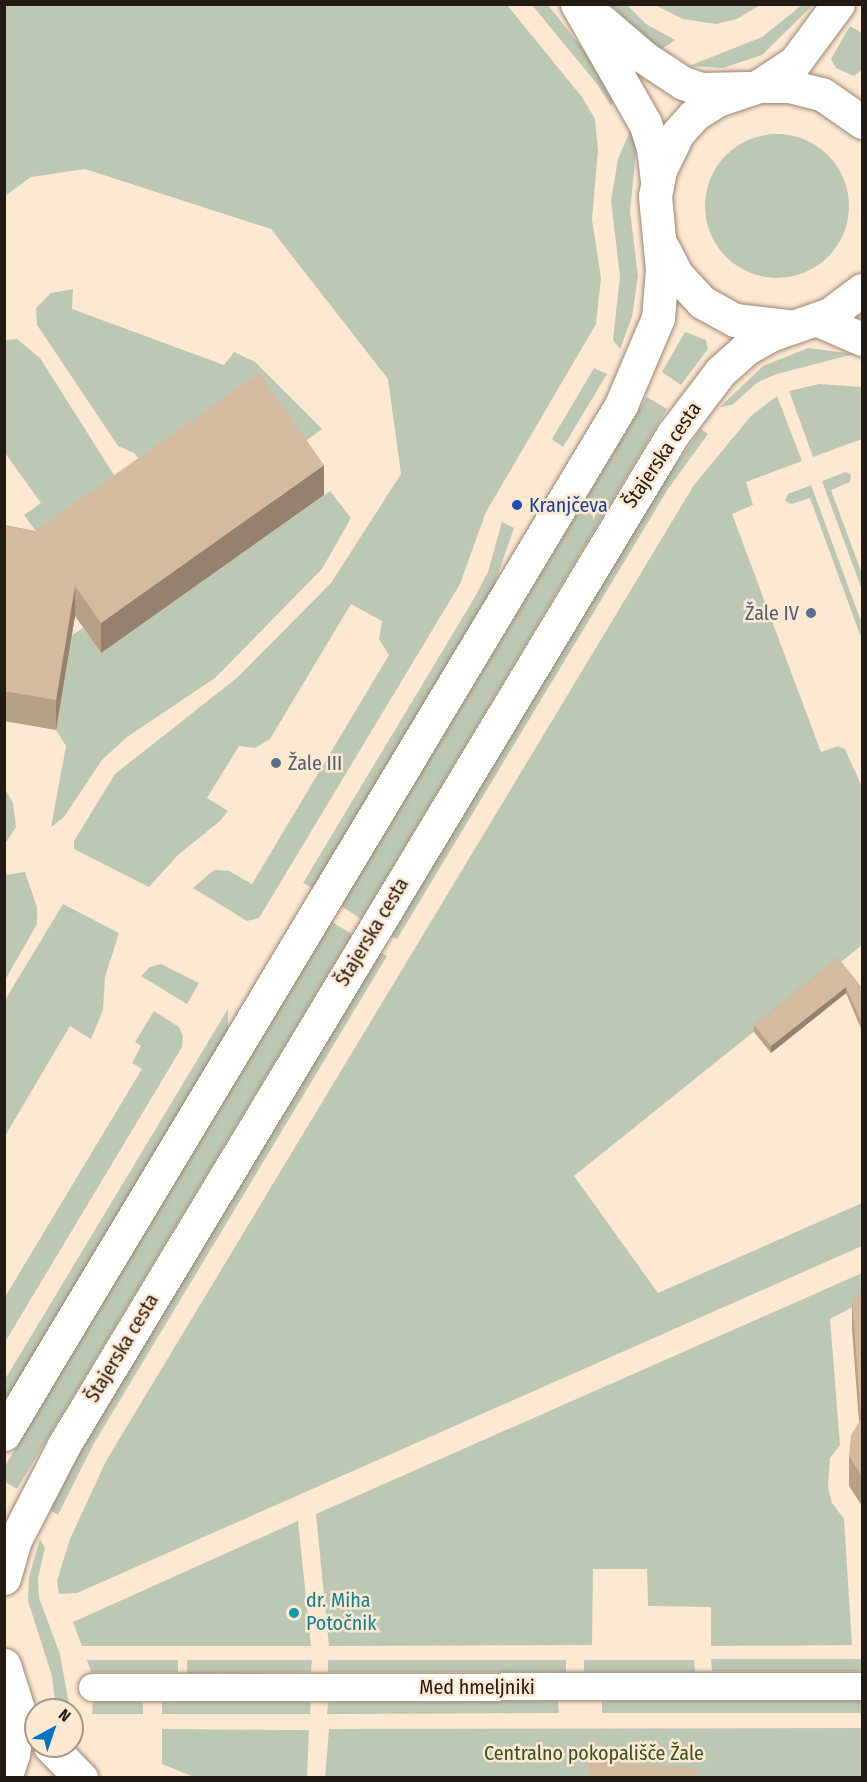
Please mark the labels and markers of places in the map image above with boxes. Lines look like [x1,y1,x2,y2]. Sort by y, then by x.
place label: Kranjčeva [529,493,608,517]
marker: Kranjčeva [510,498,524,512]
place label: Žale IV [745,601,799,625]
marker: Žale IV [804,606,818,620]
place label: Žale III [288,751,342,775]
marker: Žale III [269,756,283,770]
place label: dr. Miha Potočnik [306,1589,377,1636]
marker: dr. Miha Potočnik [287,1606,301,1620]

